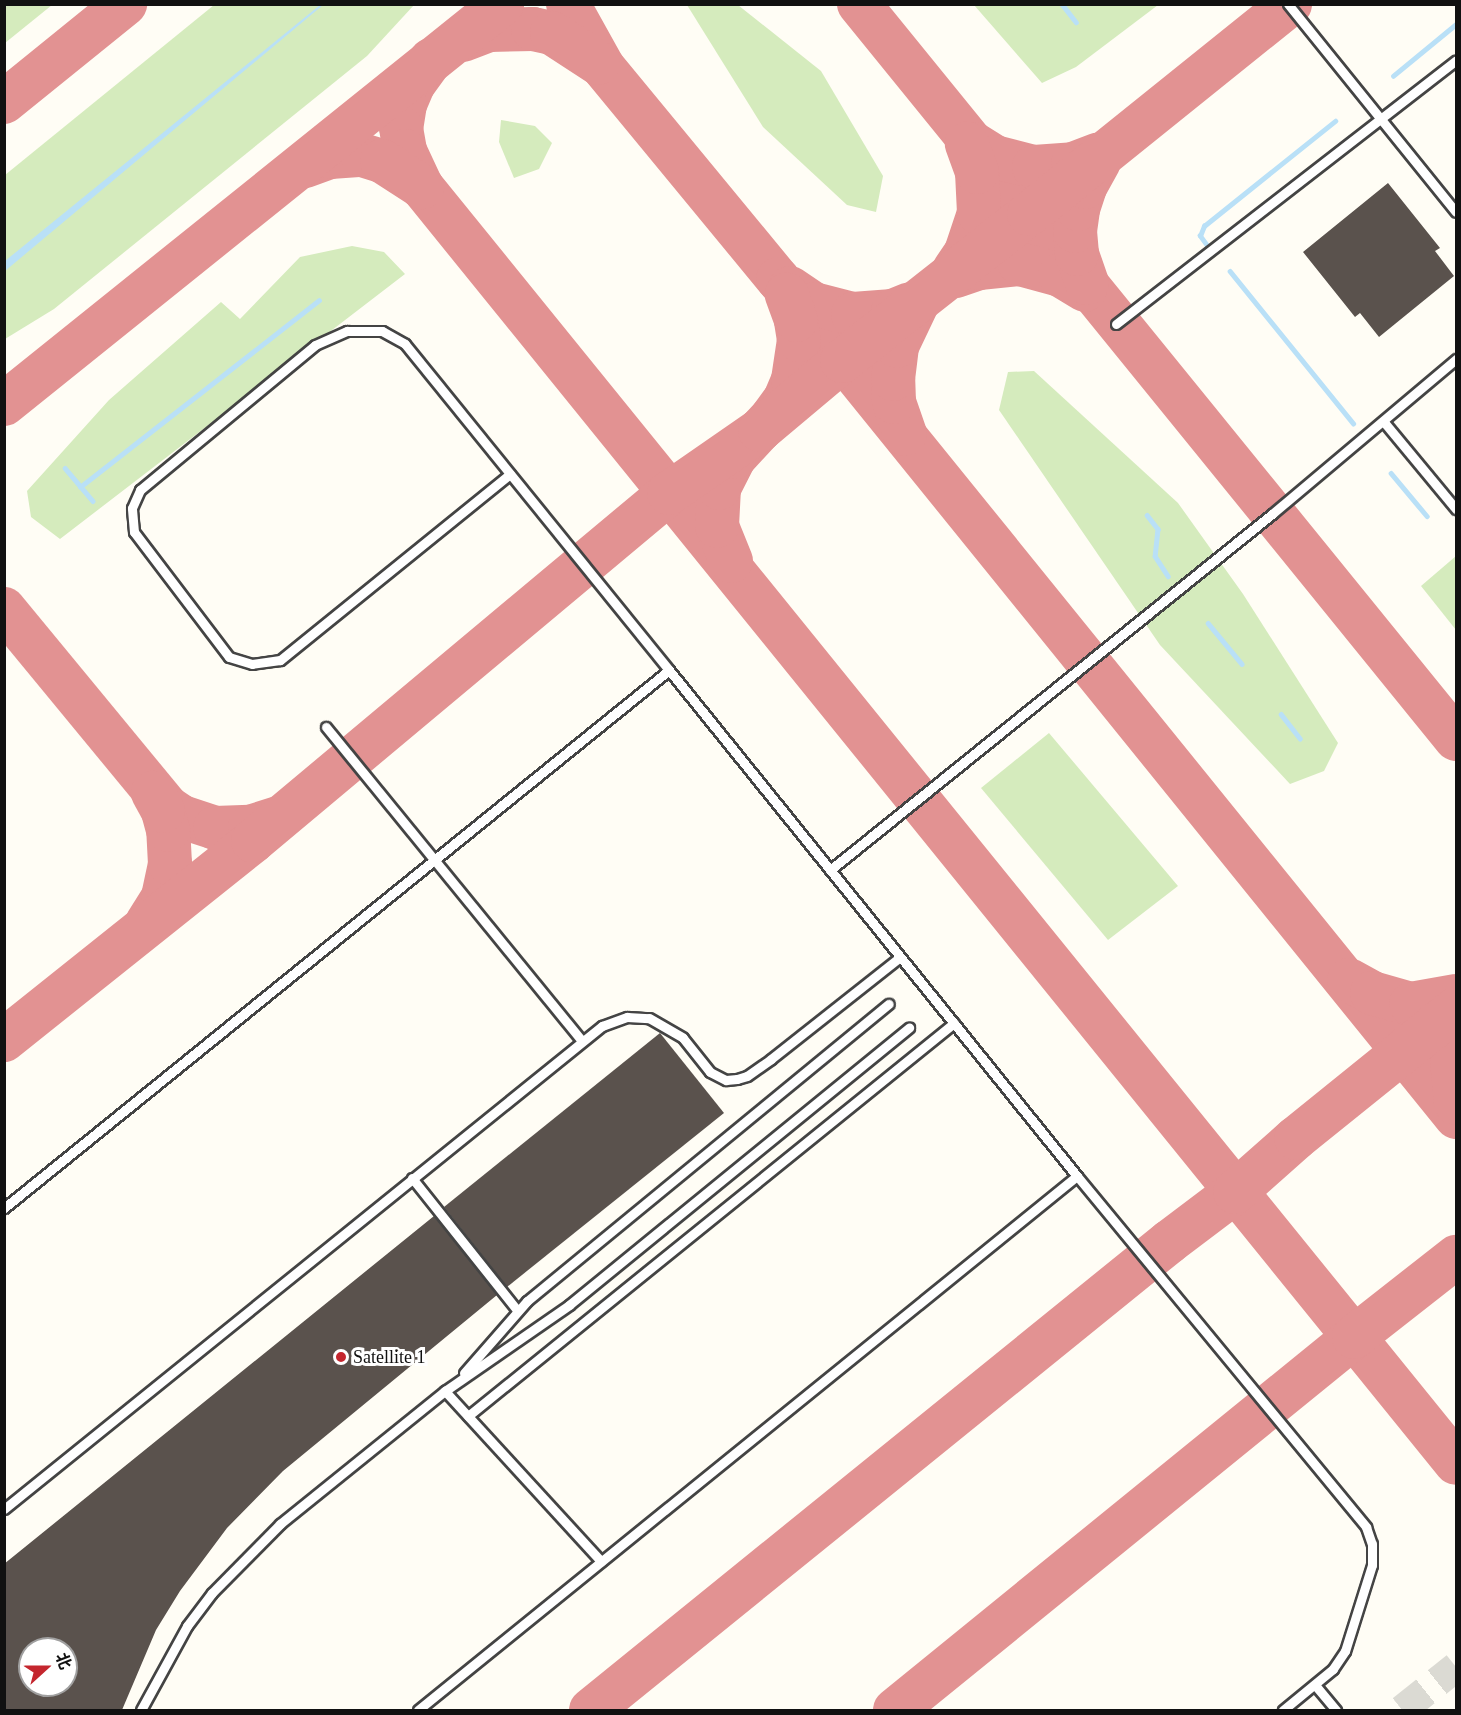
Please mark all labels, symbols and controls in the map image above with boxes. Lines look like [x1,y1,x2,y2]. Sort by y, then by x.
place label: Satellite 1 [353,1346,425,1368]
marker: Satellite 1 [334,1350,348,1364]
north arrow [18,1637,78,1697]
text: 北 [53,1651,74,1672]

